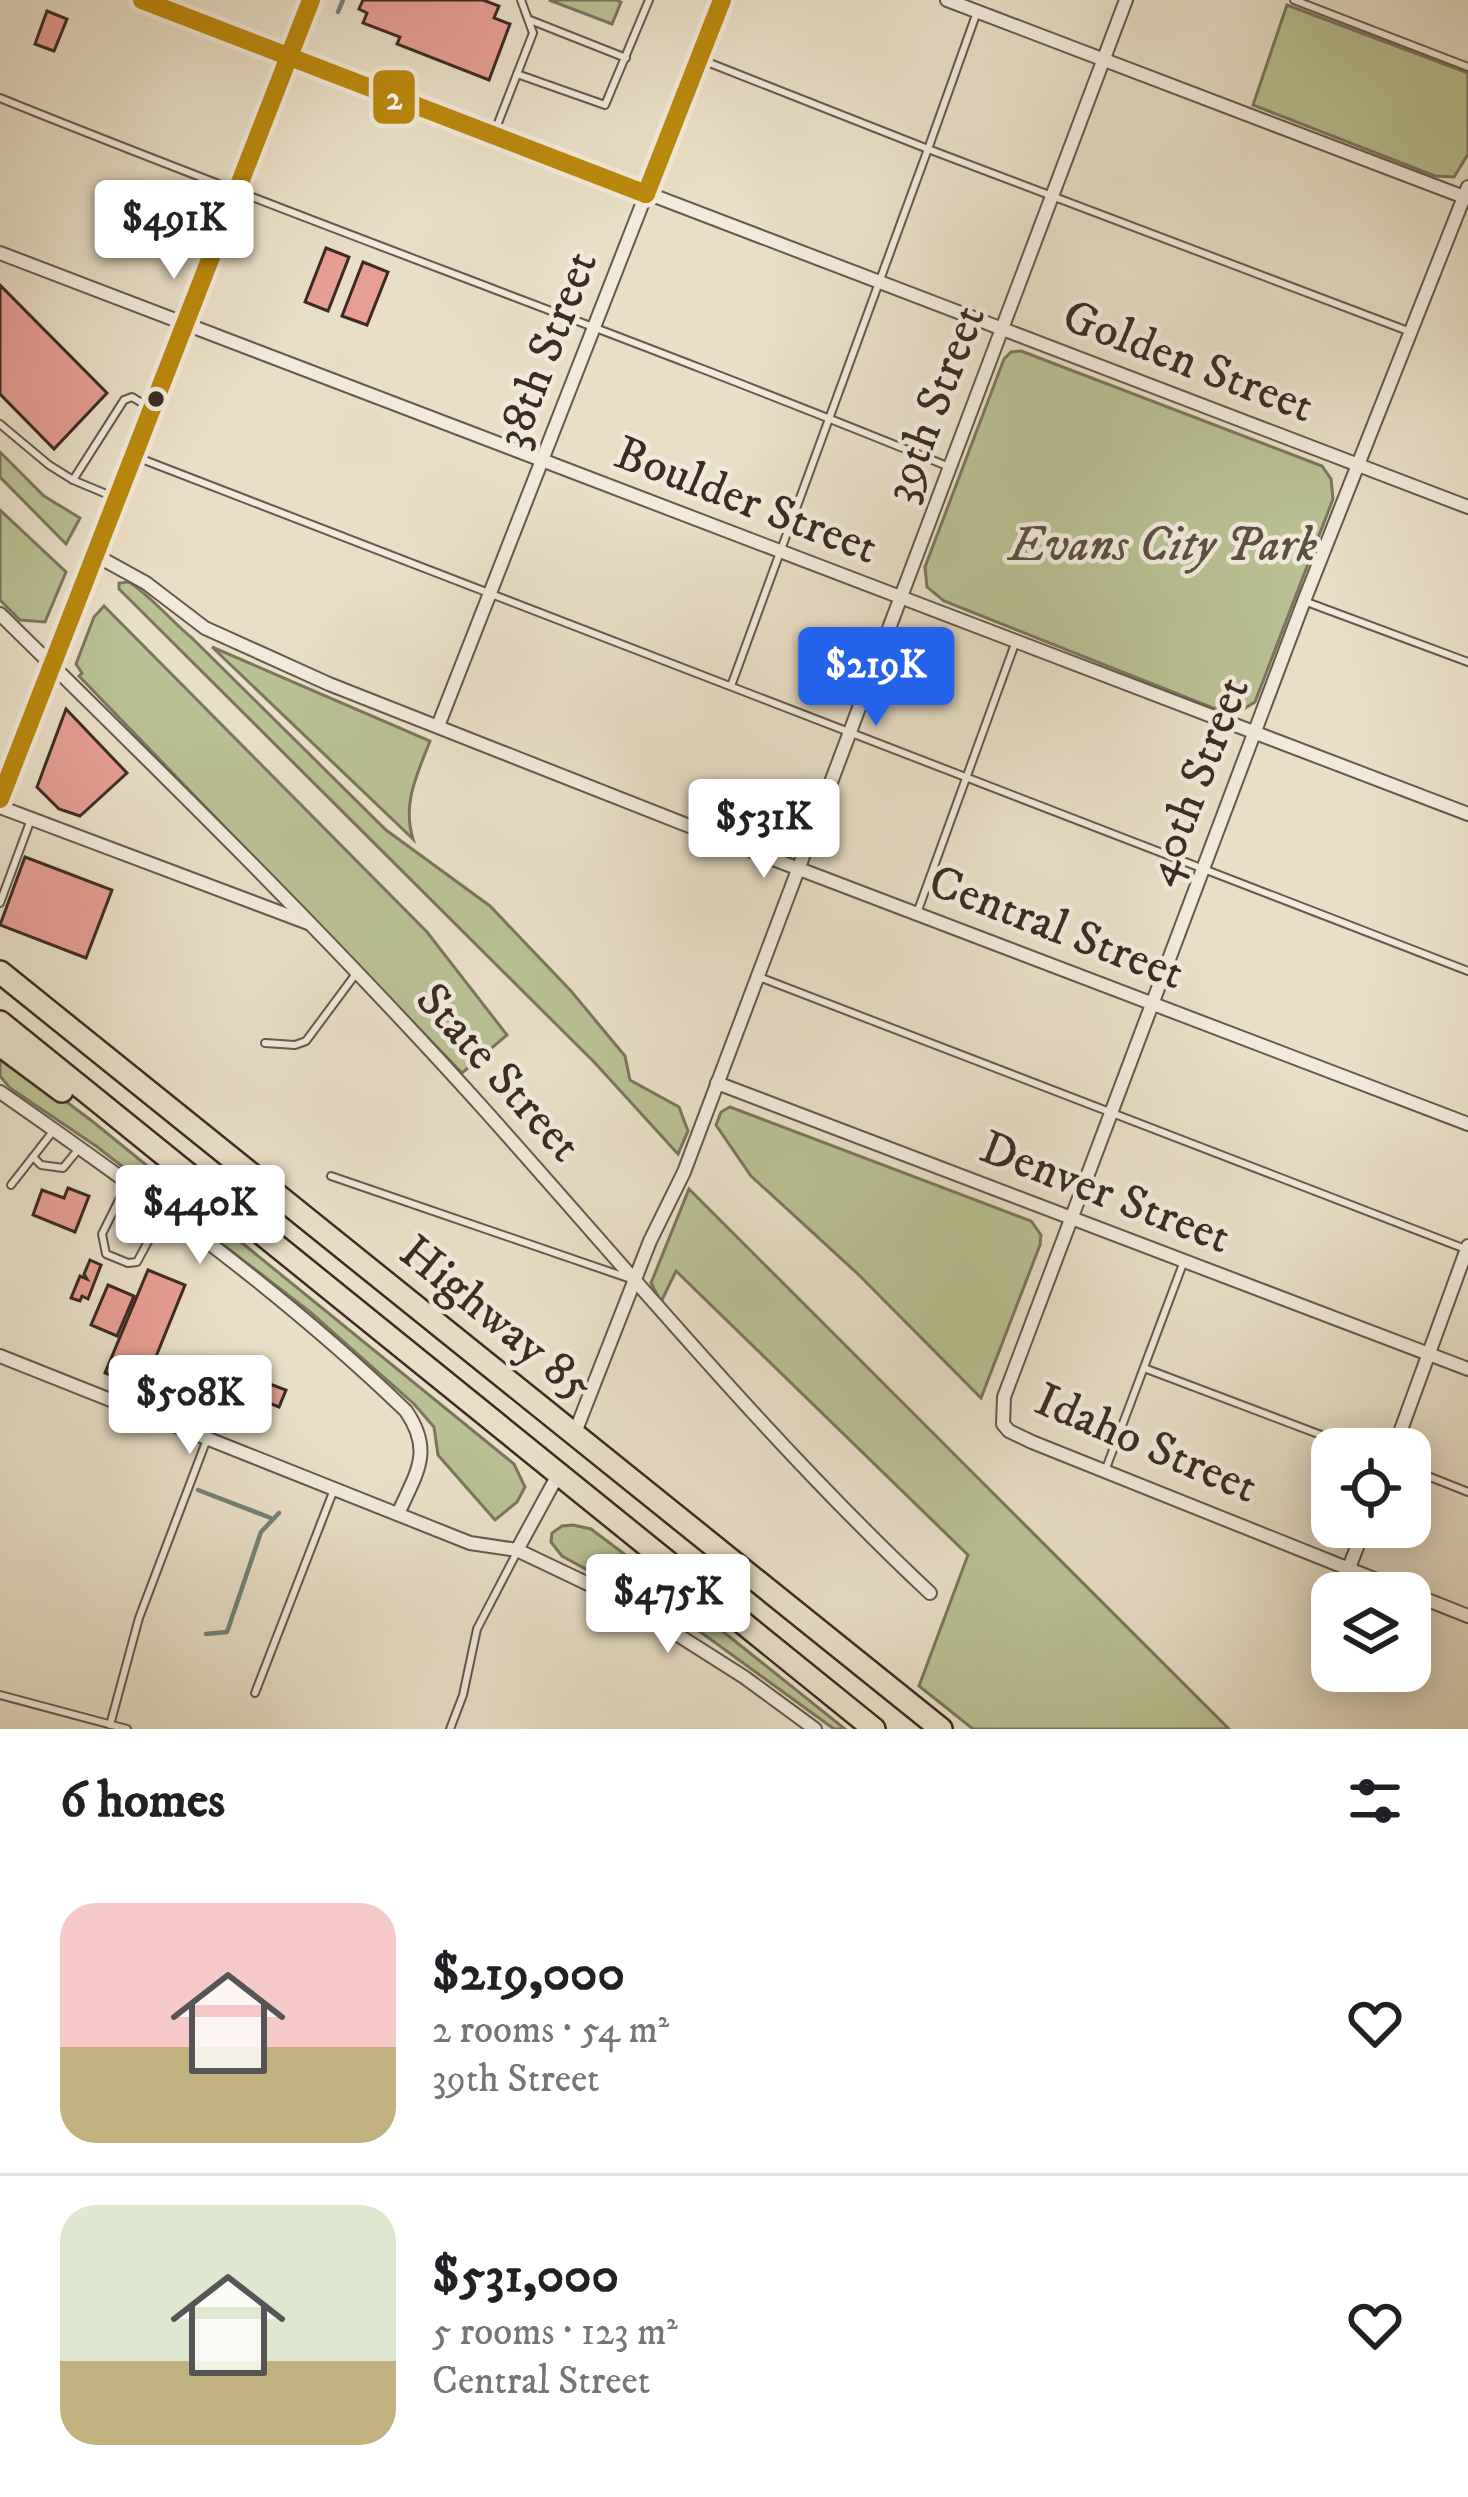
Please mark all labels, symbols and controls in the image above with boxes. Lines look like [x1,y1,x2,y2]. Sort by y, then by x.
line badge: 2 [371,68,417,126]
text: 2 [386,79,403,120]
pin: $491K [90,180,258,282]
text: $491K [122,194,226,243]
street label: 38th Street [482,243,612,457]
street label: Golden Street [1054,287,1322,437]
street label: 39th Street [870,297,1000,511]
unlabelled marker [145,388,167,410]
street label: Boulder Street [606,423,886,579]
park label: Evans City Park [1006,516,1317,576]
pin: $219K [792,627,960,729]
text: $219K [825,641,927,690]
street label: 40th Street [1130,669,1264,893]
pin: $531K [680,779,848,881]
text: $531K [716,793,812,842]
street label: Central Street [920,852,1192,1004]
street label: State Street [402,971,594,1175]
street label: Denver Street [971,1118,1239,1268]
pin: $440K [116,1165,284,1267]
text: $440K [143,1179,257,1228]
street label: Highway 85 [387,1222,605,1416]
pin: $508K [106,1355,274,1457]
text: $508K [136,1369,244,1418]
street label: Idaho Street [1026,1370,1266,1518]
map controls [1311,1428,1431,1692]
button: locate [1311,1428,1431,1548]
pin: $475K [584,1554,752,1656]
text: $475K [613,1568,723,1617]
button: layers [1311,1572,1431,1692]
icon: filters [1342,1768,1408,1834]
text: 6 homes [60,1769,225,1833]
text: $219,000 [432,1942,625,2006]
icon: home [156,1951,300,2095]
icon: heart [1342,1990,1408,2056]
text: 2 rooms · 54 m² [432,2006,669,2055]
text: 39th Street [432,2055,600,2104]
text: $531,000 [432,2244,619,2308]
icon: home [156,2253,300,2397]
icon: heart [1342,2292,1408,2358]
text: 5 rooms · 123 m² [432,2308,678,2357]
text: Central Street [432,2357,650,2406]

